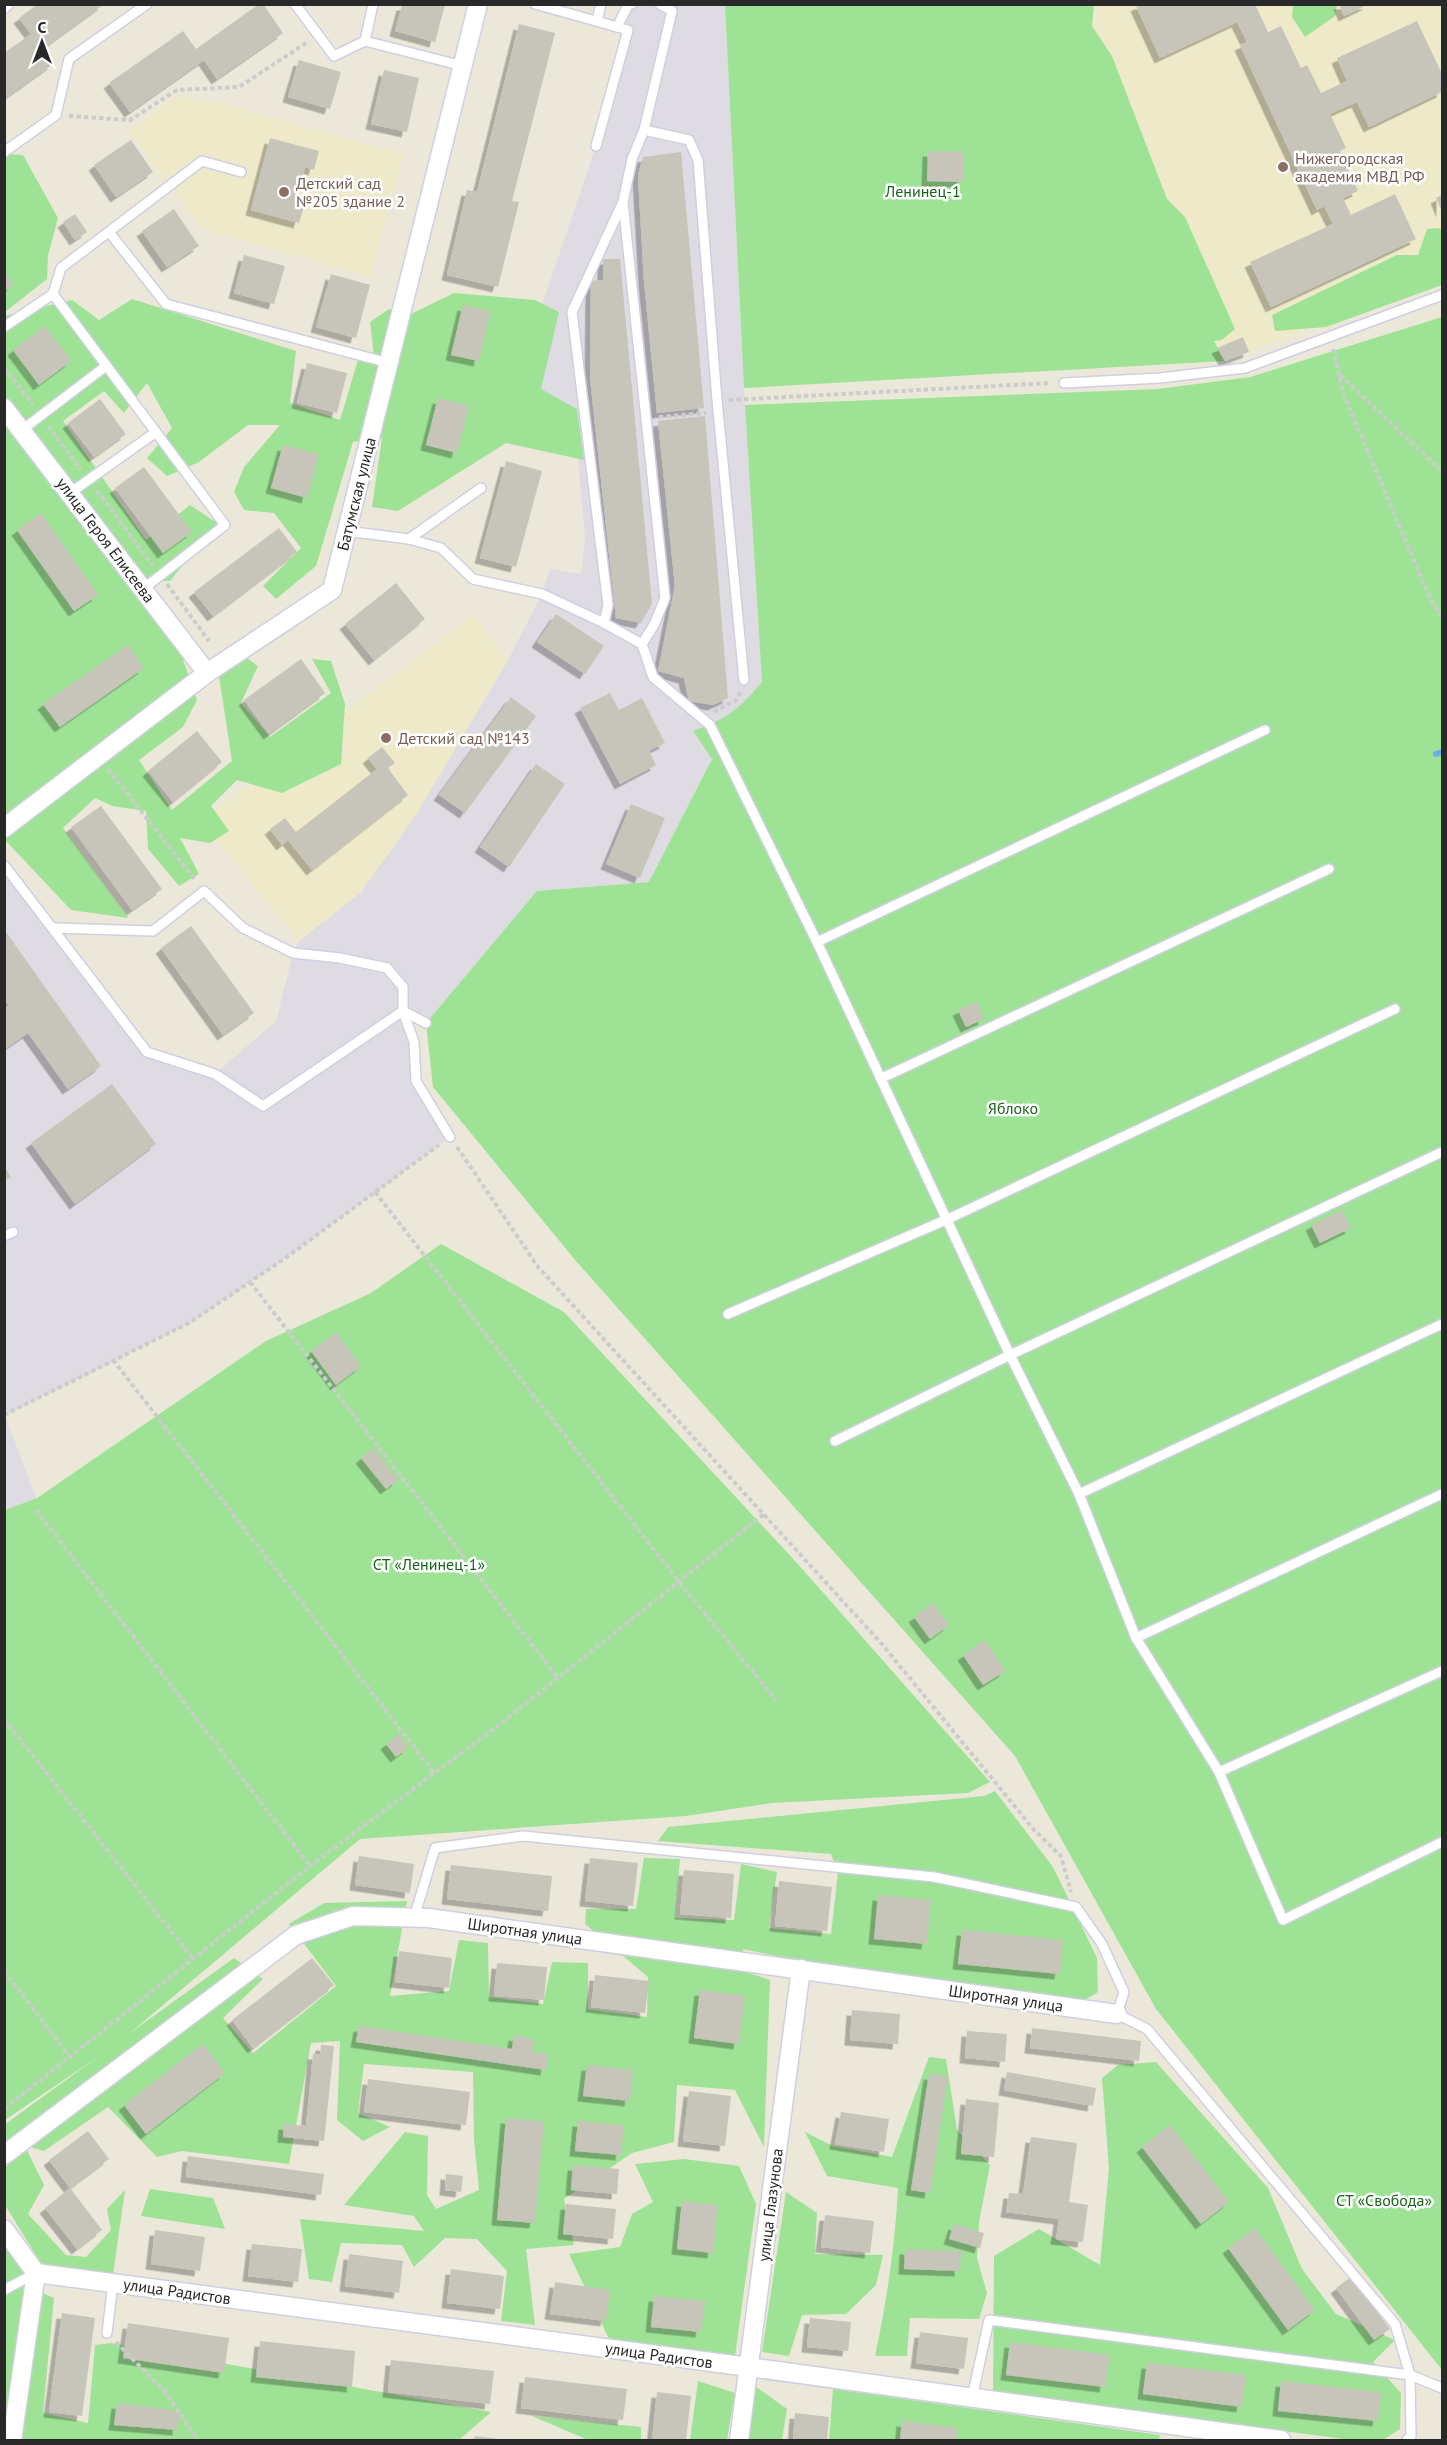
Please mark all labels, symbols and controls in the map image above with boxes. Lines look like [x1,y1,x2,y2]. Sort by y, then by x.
north arrow [12,12,72,72]
text: С [38,17,47,37]
place label: Нижегородская академия МВД РФ [1295,148,1424,186]
marker: Нижегородская академия МВД РФ [1276,160,1290,174]
place label: Детский сад №205 здание 2 [296,173,405,211]
park label: Ленинец-1 [884,181,961,201]
marker: Детский сад №205 здание 2 [277,185,291,199]
street label: Батумская улица [332,435,380,553]
street label: улица Героя Елисеева [52,473,160,607]
place label: Детский сад №143 [398,728,530,748]
marker: Детский сад №143 [379,731,393,745]
park label: Яблоко [988,1098,1038,1118]
park label: СТ «Ленинец-1» [373,1554,485,1574]
street label: Широтная улица [467,1913,583,1949]
street label: Широтная улица [948,1980,1064,2016]
street label: улица Глазунова [753,2147,787,2263]
park label: СТ «Свобода» [1336,2190,1432,2210]
street label: улица Радистов [122,2274,232,2308]
street label: улица Радистов [604,2338,714,2372]

